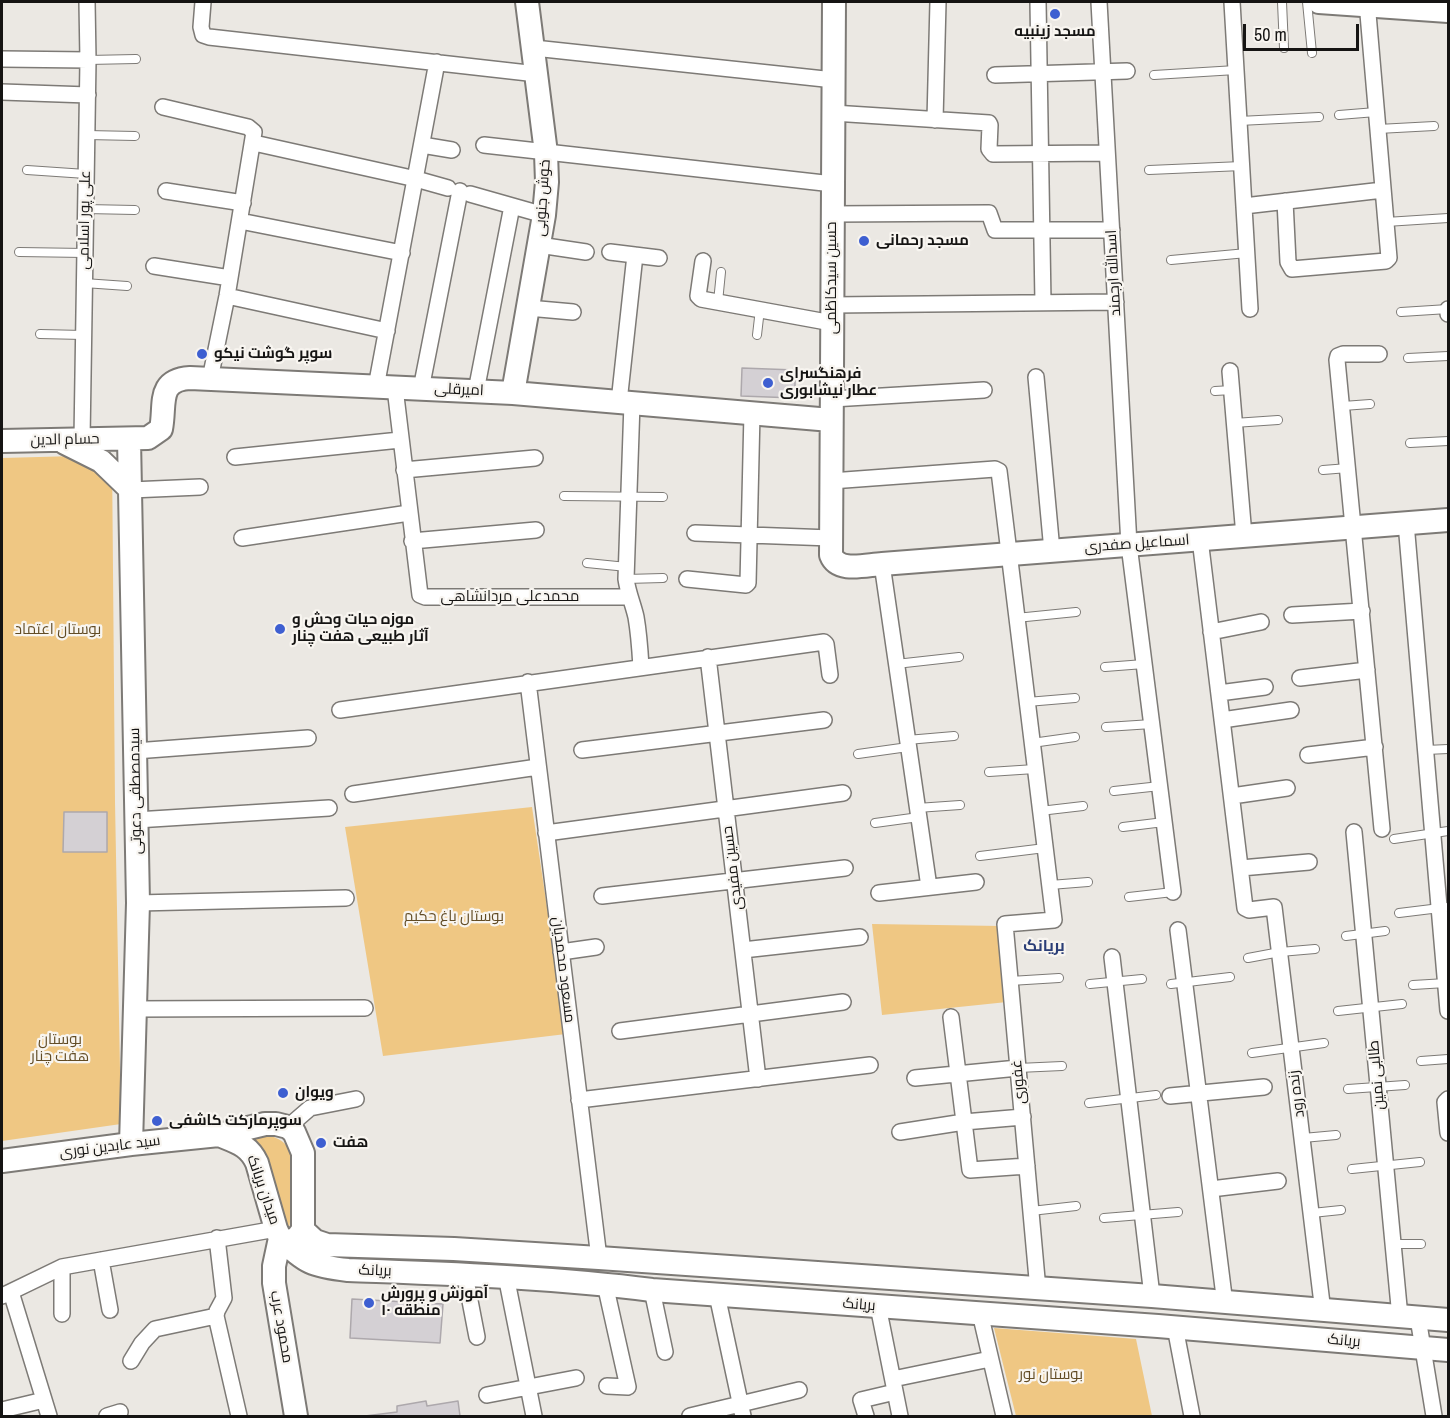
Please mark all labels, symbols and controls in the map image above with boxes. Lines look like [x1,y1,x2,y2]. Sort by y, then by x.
marker: مسجد زینبیه [1048,7,1062,21]
scale bar [1246,12,1362,50]
text: 50 m [1254,22,1287,47]
place label: مسجد زینبیه [1014,23,1096,41]
street label: خوش جنوبی [531,159,555,237]
street label: علی پور اسلامی [75,170,95,270]
street label: حسین سیدکاظمی [823,222,841,334]
street label: اسدالله ارجمند [1103,229,1125,317]
place label: مسجد رحمانی [876,232,969,250]
marker: مسجد رحمانی [857,234,871,248]
place label: سوپر گوشت نیکو [214,345,332,363]
marker: سوپر گوشت نیکو [195,347,209,361]
place label: فرهنگسرای عطار نیشابوری [780,365,877,400]
marker: فرهنگسرای عطار نیشابوری [761,376,775,390]
street label: امیرقلی [434,380,484,400]
street label: حسام الدین [30,430,100,450]
street label: اسماعیل صفدری [1084,531,1190,557]
street label: محمدعلی مردانشاهی [441,588,579,606]
place label: موزه حیات وحش و آثار طبیعی هفت چنار [292,611,429,646]
park label: بوستان اعتماد [15,621,101,639]
marker: موزه حیات وحش و آثار طبیعی هفت چنار [273,622,287,636]
street label: سیدمصطفی دعوتی [126,727,146,855]
street label: حسین مفیدی [719,825,747,911]
park label: بوستان باغ حکیم [404,908,504,926]
street label: مسعود محمدیان [548,916,578,1024]
district label: بریانک [1023,937,1065,957]
park label: بوستان هفت چنار [31,1031,89,1066]
street label: طالبی نمین [1365,1039,1389,1111]
street label: غفوری [1008,1059,1030,1105]
street label: زنده رود [1285,1069,1309,1119]
place label: ویوان [295,1084,334,1102]
marker: ویوان [276,1086,290,1100]
place label: سوپرمارکت کاشفی [169,1112,302,1130]
marker: سوپرمارکت کاشفی [150,1114,164,1128]
street label: سید عابدین نوری [58,1132,162,1162]
place label: هفت [333,1134,368,1152]
marker: هفت [314,1136,328,1150]
street label: میدان بریانک [243,1153,283,1227]
street label: بریانک [358,1261,392,1281]
place label: آموزش و پرورش منطقه ۱۰ [381,1285,488,1320]
street label: محمود عرب [266,1289,296,1365]
street label: بریانک [842,1295,876,1315]
marker: آموزش و پرورش منطقه ۱۰ [362,1296,376,1310]
street label: بریانک [1327,1331,1361,1351]
park label: بوستان نور [1019,1366,1083,1384]

